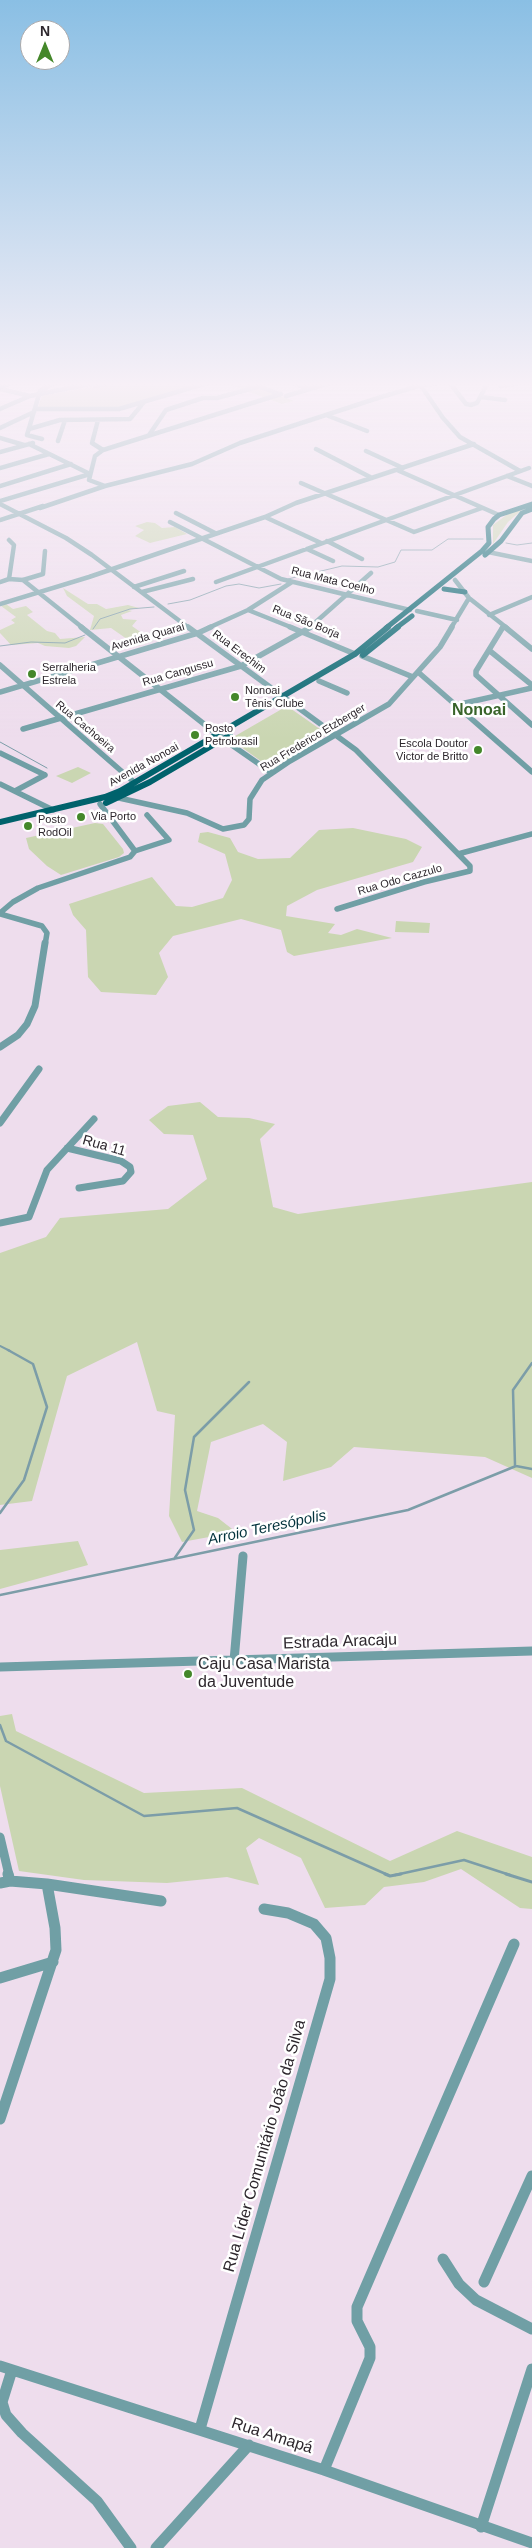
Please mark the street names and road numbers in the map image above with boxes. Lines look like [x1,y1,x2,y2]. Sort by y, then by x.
street label: Rua Mata Coelho [290,564,376,598]
street label: Rua São Borja [270,602,342,642]
street label: Avenida Quaraí [110,620,186,654]
street label: Rua Erechim [210,628,268,676]
street label: Rua Cangussu [141,657,215,689]
street label: Rua Cachoeira [53,698,117,756]
street label: Rua Frederico Etzberger [258,701,368,775]
street label: Avenida Nonoai [107,740,181,790]
street label: Rua Odo Cazzulo [356,862,444,898]
street label: Rua 11 [80,1132,128,1160]
street label: Estrada Aracaju [283,1630,397,1654]
street label: Rua Líder Comunitário João da Silva [220,2018,310,2274]
street label: Rua Amapá [229,2414,315,2458]

